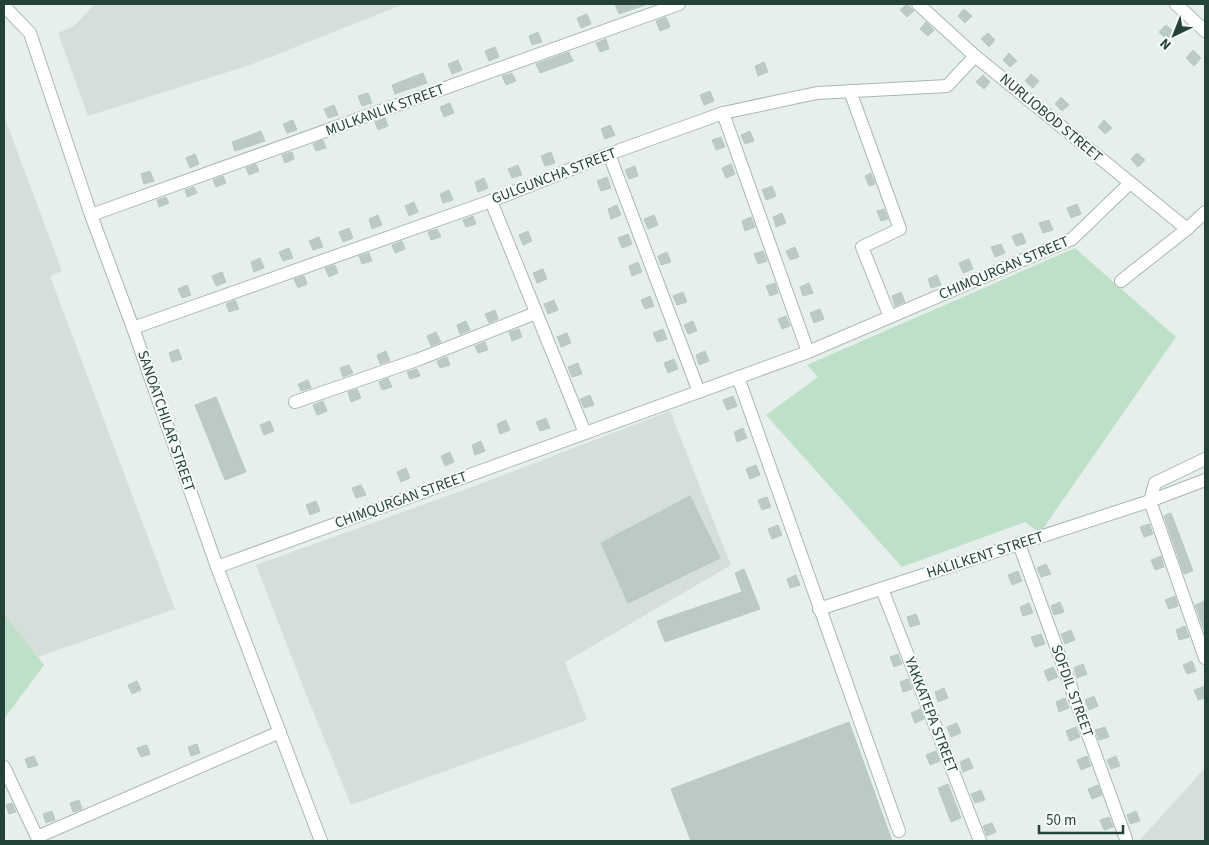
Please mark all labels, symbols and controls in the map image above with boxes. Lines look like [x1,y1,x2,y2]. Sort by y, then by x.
north arrow [1149,10,1199,60]
text: N [1156,33,1176,54]
street label: NURLIOBOD STREET [995,69,1107,167]
street label: MULKANLIK STREET [323,79,447,141]
street label: GULGUNCHA STREET [489,143,619,209]
street label: CHIMQURGAN STREET [936,231,1072,305]
street label: SANOATCHILAR STREET [132,348,200,494]
street label: CHIMQURGAN STREET [332,466,470,534]
street label: HALILKENT STREET [924,526,1046,584]
street label: SOFDIL STREET [1046,642,1098,740]
street label: YAKKATEPA STREET [899,653,963,776]
scale bar [1039,802,1123,834]
text: 50 m [1046,810,1076,831]

